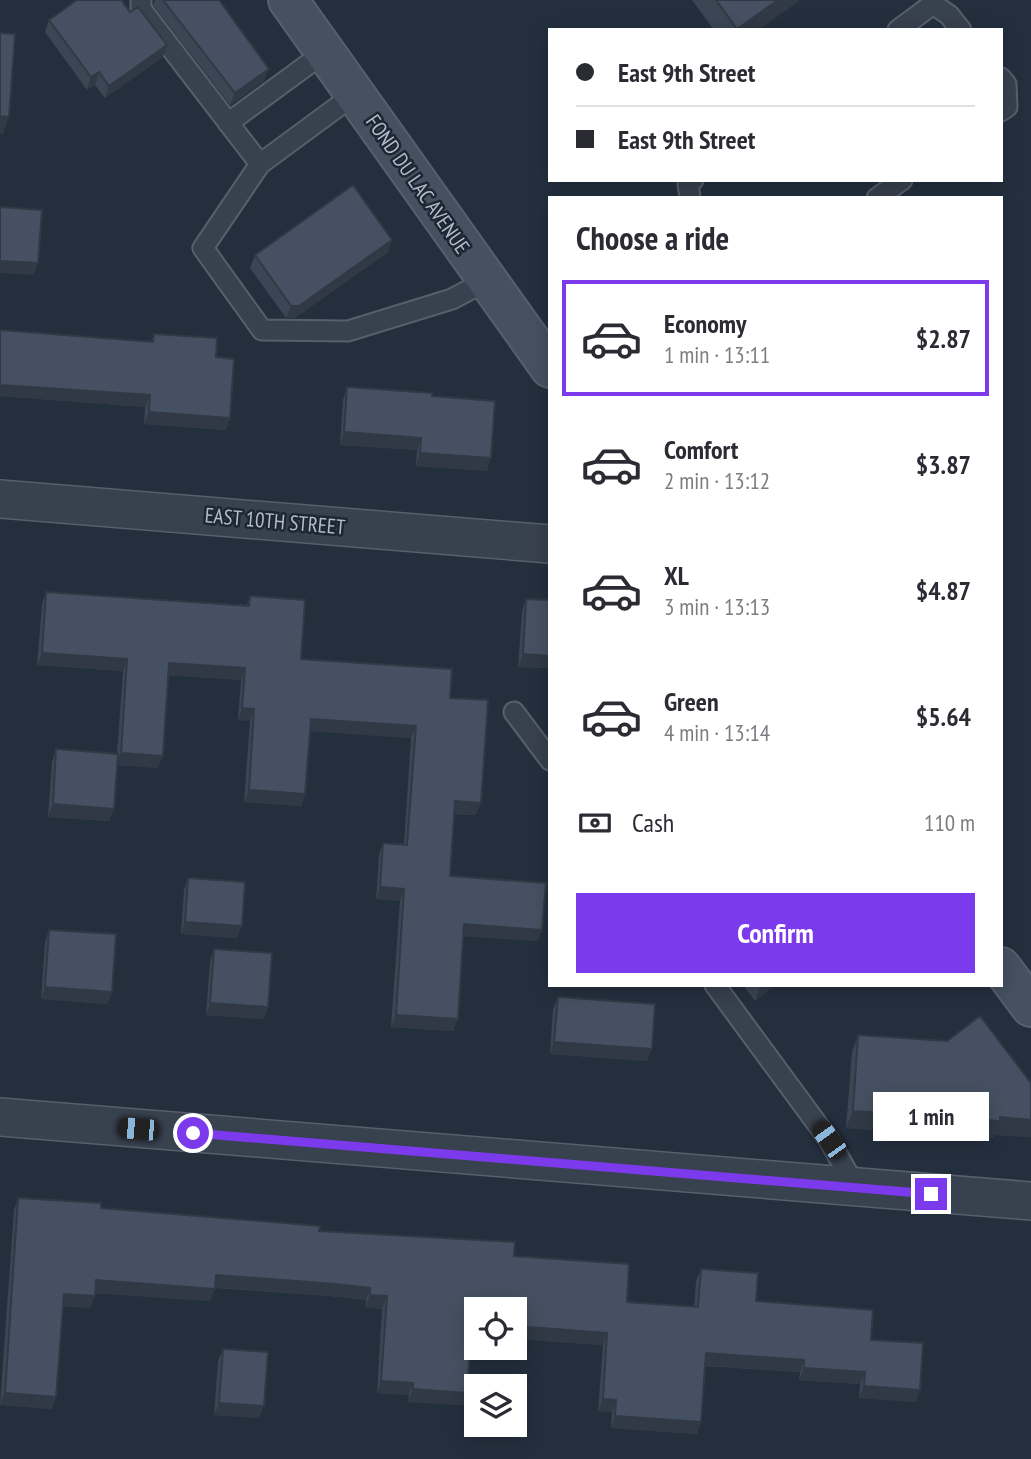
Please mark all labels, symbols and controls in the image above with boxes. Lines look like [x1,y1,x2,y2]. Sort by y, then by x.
text: East 9th Street [618,56,755,89]
street label: FOND DU LAC AVENUE [360,109,476,259]
text: East 9th Street [618,123,755,156]
text: Choose a ride [576,217,729,259]
icon: car [580,307,643,370]
text: Economy [664,307,746,340]
text: $2.87 [916,322,971,355]
text: 1 min · 13:11 [664,340,770,369]
icon: car [580,433,643,496]
text: Comfort [664,433,738,466]
text: $3.87 [916,448,971,481]
text: 2 min · 13:12 [664,466,770,495]
street label: EAST 10TH STREET [204,501,347,541]
icon: car [580,559,643,622]
text: XL [664,559,689,592]
text: $4.87 [916,574,971,607]
text: 3 min · 13:13 [664,592,770,621]
icon: car [580,685,643,748]
text: Green [664,685,719,718]
text: $5.64 [916,700,971,733]
text: 4 min · 13:14 [664,718,770,747]
icon: cash [576,804,614,842]
text: Cash [632,806,674,839]
text: 110 m [924,808,975,837]
button: Confirm [576,893,975,973]
callout: 1 min [873,1092,989,1142]
text: 1 min [908,1102,954,1131]
car [117,1117,160,1141]
route start [177,1117,209,1149]
car [809,1117,850,1163]
route end [915,1178,947,1210]
map controls [464,1297,527,1437]
button: locate [464,1297,527,1360]
button: layers [464,1374,527,1437]

